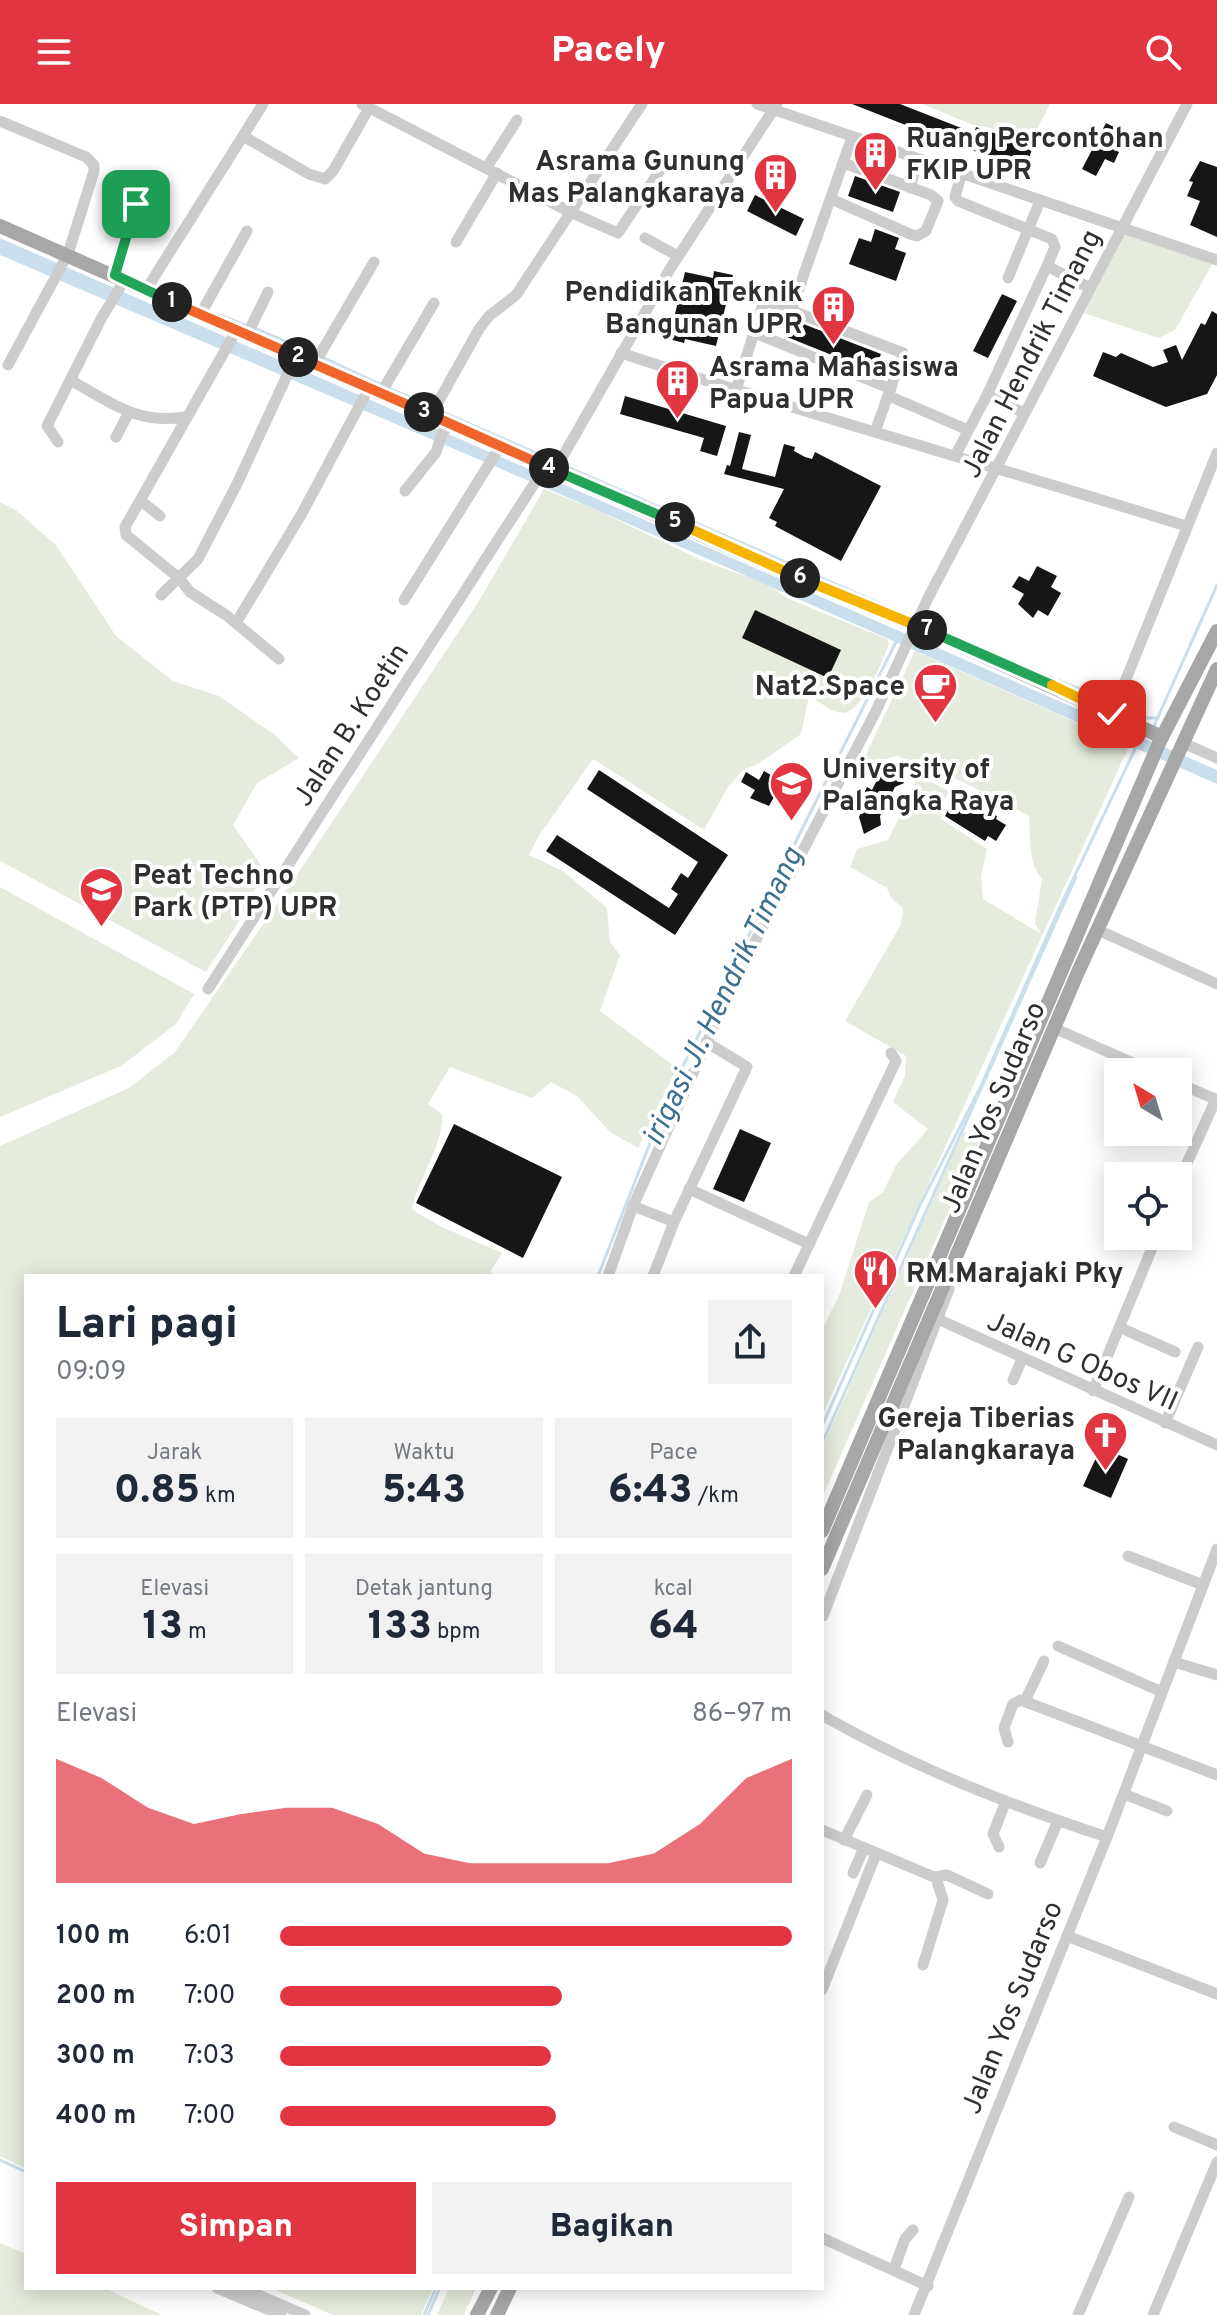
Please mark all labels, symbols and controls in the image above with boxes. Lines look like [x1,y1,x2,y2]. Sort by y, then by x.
text: Pacely [551,29,666,75]
icon: menu [32,30,76,74]
icon: search [1141,30,1185,74]
place label: Ruang Percontohan FKIP UPR [906,122,1164,190]
building icon: Ruang Percontohan FKIP UPR [851,129,899,192]
place label: Asrama Gunung Mas Palangkaraya [508,145,745,213]
building icon: Asrama Gunung Mas Palangkaraya [752,152,800,215]
pin [102,170,170,238]
icon: arrive [114,182,158,226]
street label: Jalan Hendrik Timang [954,224,1111,485]
place label: Pendidikan Teknik Bangunan UPR [564,276,803,344]
pin: 1 [152,282,192,322]
building icon: Pendidikan Teknik Bangunan UPR [810,283,858,346]
text: 1 [168,288,176,315]
pin: 2 [278,337,318,377]
text: 2 [291,343,305,370]
place label: Asrama Mahasiswa Papua UPR [709,351,959,419]
building icon: Asrama Mahasiswa Papua UPR [654,358,702,421]
pin: 3 [404,392,444,432]
text: 3 [417,398,431,425]
pin: 4 [529,448,569,488]
text: 4 [542,454,556,481]
pin: 5 [655,502,695,542]
text: 5 [668,508,682,535]
pin: 6 [780,558,820,598]
text: 6 [793,564,807,591]
pin: 7 [907,610,947,650]
text: 7 [921,616,933,643]
street label: Jalan B. Koetin [286,637,419,814]
cafe icon: Nat2.Space [912,661,960,724]
place label: Nat2.Space [755,670,905,706]
pin [1078,680,1146,748]
icon: check [1090,692,1134,736]
place label: University of Palangka Raya [822,753,1014,821]
school or university icon: University of Palangka Raya [767,760,815,823]
water label: irigasi Jl. Hendrik Timang [636,841,813,1152]
place label: Peat Techno Park (PTP) UPR [133,859,337,927]
school or university icon: Peat Techno Park (PTP) UPR [78,866,126,929]
street label: Jalan Yos Sudarso [934,997,1056,1219]
north arrow [1104,1058,1192,1146]
map controls [1104,1058,1192,1250]
button: locate [1104,1162,1192,1250]
restaurant icon: RM.Marajaki Pky [851,1248,899,1311]
place label: RM.Marajaki Pky [906,1257,1123,1293]
text: Lari pagi [56,1298,238,1354]
button: share [708,1300,792,1384]
street label: Jalan G Obos VII [981,1305,1183,1421]
text: 09:09 [56,1356,126,1389]
place label: Gereja Tiberias Palangkaraya [877,1402,1075,1470]
church icon: Gereja Tiberias Palangkaraya [1082,1409,1130,1472]
text: Jarak [147,1440,202,1467]
text: Waktu [393,1440,455,1467]
text: Pace [649,1440,697,1467]
text: 0.85 [114,1467,200,1517]
text: 5:43 [382,1467,466,1517]
text: 6:43 [608,1467,693,1517]
text: km [200,1483,236,1510]
text: /km [693,1483,739,1510]
text: Elevasi [140,1576,209,1603]
text: Detak jantung [355,1576,493,1603]
text: kcal [654,1576,693,1603]
text: 13 [143,1603,183,1653]
text: 133 [368,1603,432,1653]
text: 64 [648,1603,699,1653]
text: m [183,1619,207,1646]
text: bpm [432,1619,480,1646]
text: Elevasi [56,1698,137,1731]
text: 86–97 m [692,1698,792,1731]
street label: Jalan Yos Sudarso [955,1896,1073,2120]
text: 100 m [56,1920,130,1953]
text: 6:01 [184,1920,232,1953]
text: 200 m [56,1980,135,2013]
text: 7:00 [184,1980,236,2013]
text: 300 m [56,2040,135,2073]
text: 7:03 [184,2040,235,2073]
text: 400 m [56,2100,136,2133]
text: 7:00 [184,2100,236,2133]
button: Simpan [56,2182,416,2274]
button: Bagikan [432,2182,792,2274]

